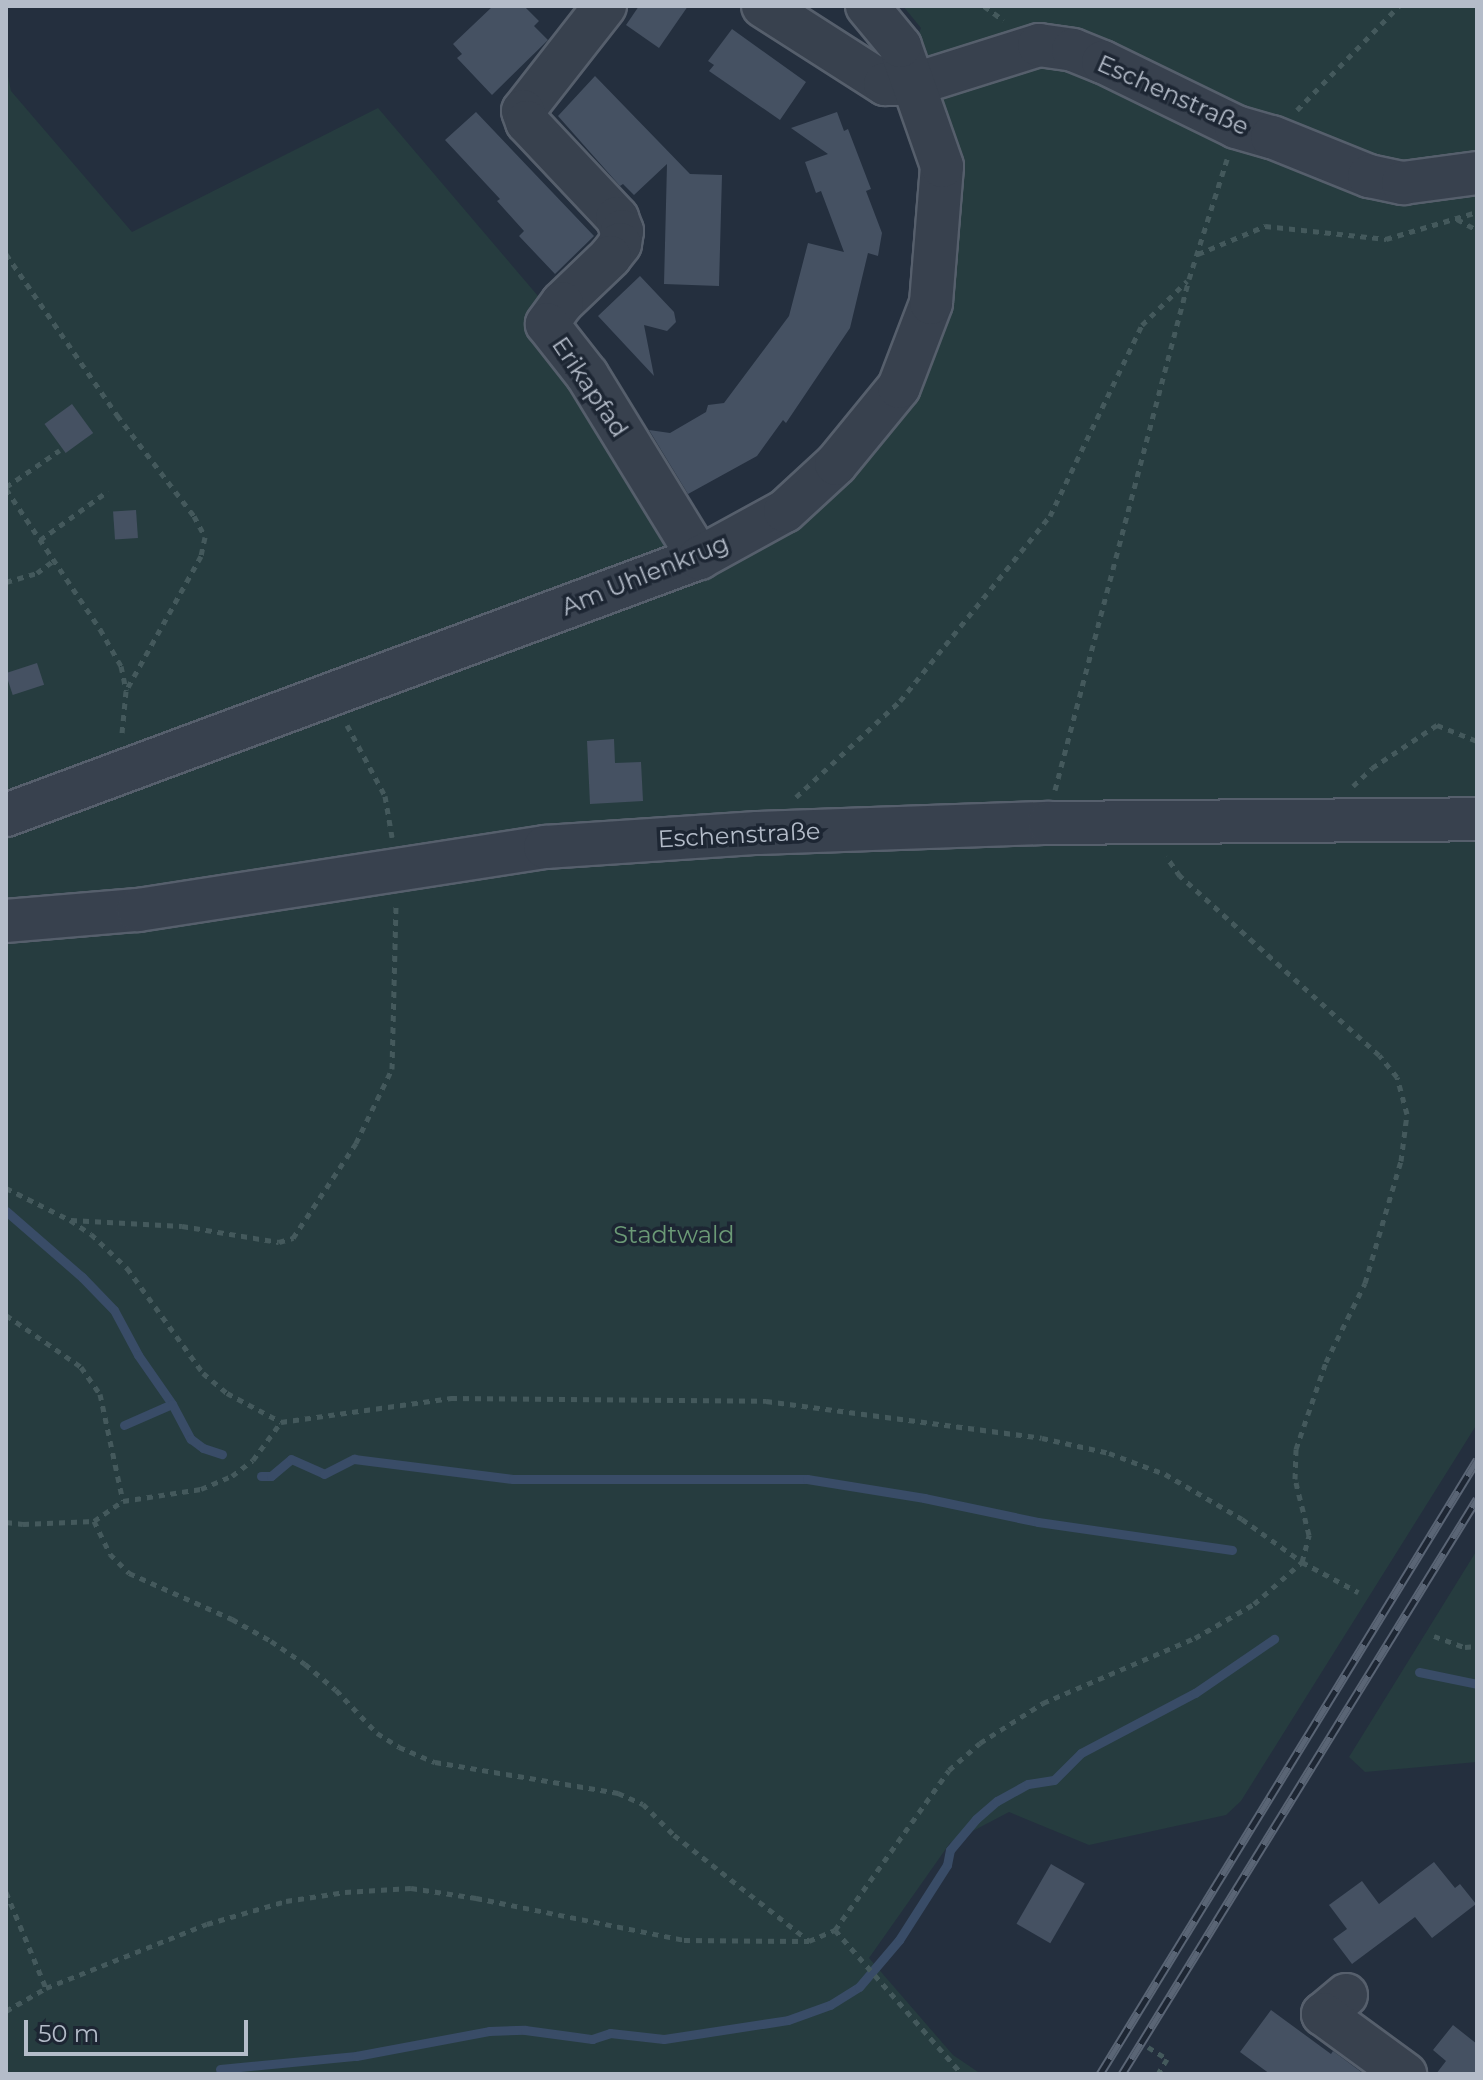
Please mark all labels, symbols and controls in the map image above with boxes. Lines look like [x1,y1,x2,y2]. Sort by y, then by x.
street label: Eschenstraße [1093,49,1253,141]
street label: Erikapfad [546,331,634,443]
street label: Am Uhlenkrug [557,528,733,622]
street label: Eschenstraße [657,816,821,854]
park label: Stadtwald [613,1221,735,1249]
scale bar [28,2004,252,2054]
text: 50 m [38,2019,99,2048]

